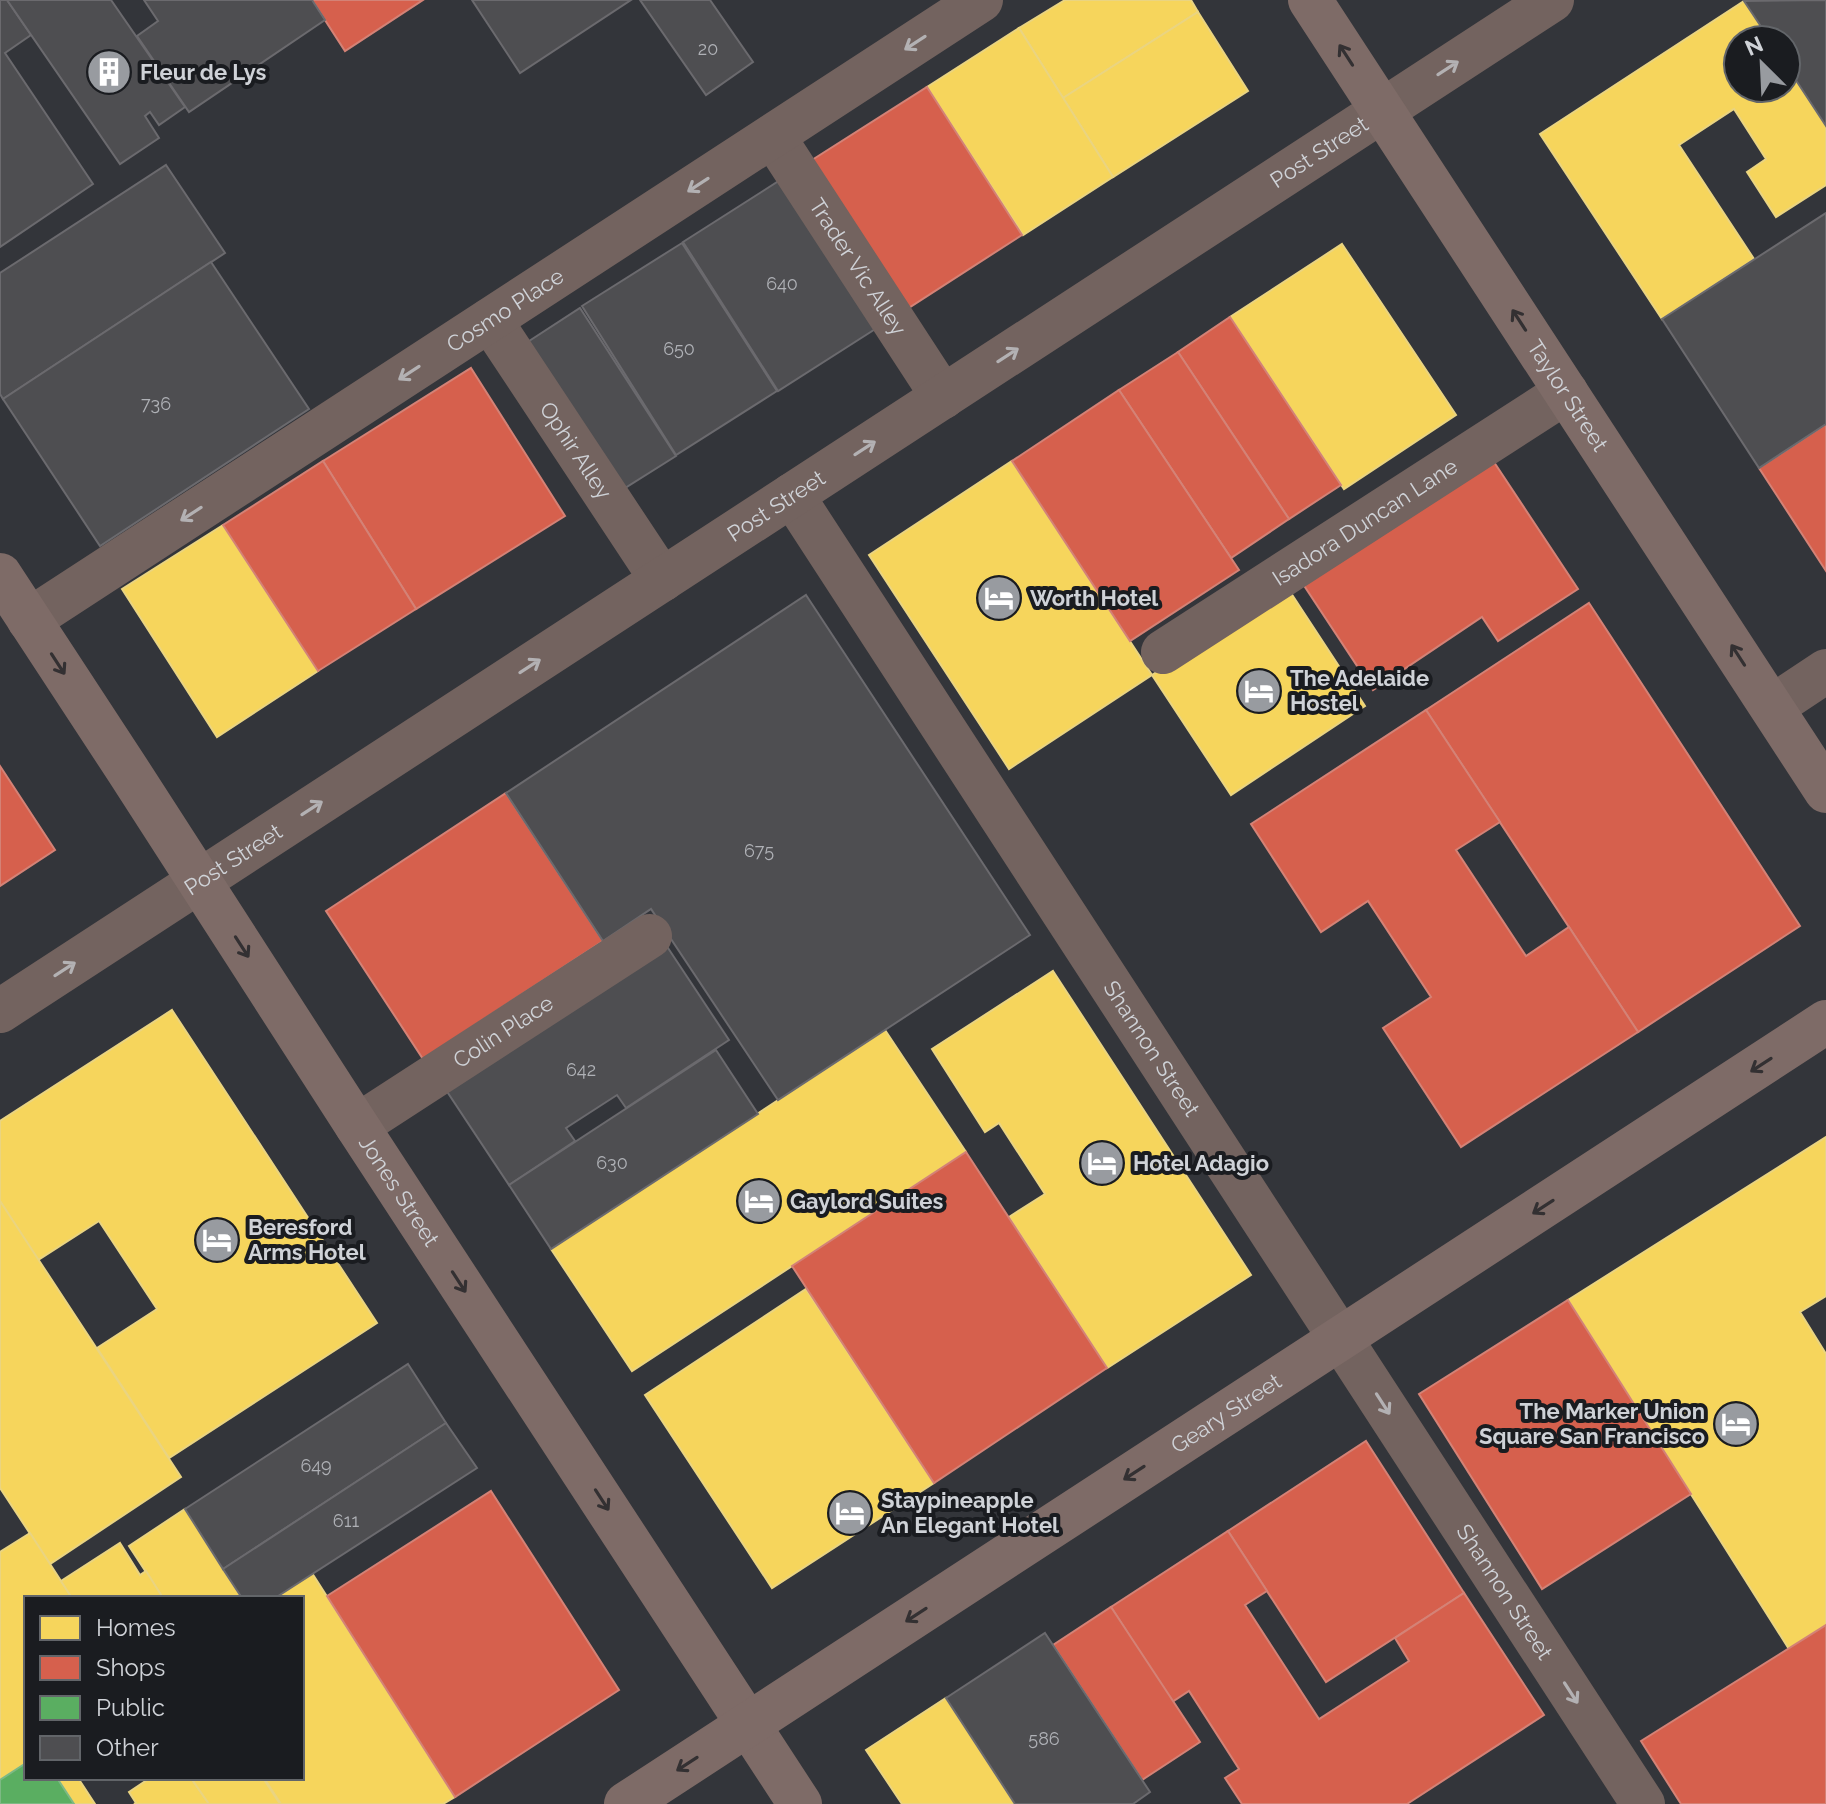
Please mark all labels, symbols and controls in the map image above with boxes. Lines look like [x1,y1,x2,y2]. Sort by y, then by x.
north arrow [1722,24,1802,104]
text: N [1741,30,1767,61]
one-way arrow [905,34,927,51]
house number: 20 [698,38,718,59]
one-way arrow [1338,44,1354,67]
building icon: Fleur de Lys [85,48,133,96]
place label: Fleur de Lys [140,59,267,85]
one-way arrow [1436,60,1459,76]
street label: Post Street [1265,110,1373,193]
one-way arrow [687,176,709,193]
street label: Trader Vic Alley [804,193,912,340]
street label: Cosmo Place [442,262,568,358]
house number: 640 [766,273,798,294]
one-way arrow [1511,309,1527,332]
street label: Taylor Street [1522,335,1614,456]
house number: 650 [663,338,695,359]
one-way arrow [996,346,1019,362]
one-way arrow [399,364,421,381]
house number: 736 [141,393,171,414]
street label: Ophir Alley [535,397,618,504]
one-way arrow [853,439,875,456]
street label: Isadora Duncan Lane [1267,453,1462,591]
street label: Post Street [722,464,830,547]
one-way arrow [181,506,203,523]
hotel icon: Worth Hotel [975,574,1023,622]
place label: Worth Hotel [1030,585,1159,611]
one-way arrow [1729,644,1745,667]
one-way arrow [50,652,66,675]
one-way arrow [518,658,540,675]
place label: The Adelaide Hostel [1290,665,1429,716]
hotel icon: The Adelaide Hostel [1235,667,1283,715]
one-way arrow [300,800,322,817]
street label: Post Street [179,818,287,901]
house number: 675 [744,840,774,861]
one-way arrow [234,935,250,958]
one-way arrow [54,960,76,977]
street label: Shannon Street [1098,976,1206,1122]
street label: Colin Place [448,989,558,1073]
one-way arrow [1750,1056,1772,1073]
house number: 642 [566,1059,596,1080]
street label: Jones Street [354,1131,445,1251]
hotel icon: Hotel Adagio [1078,1139,1126,1187]
place label: Hotel Adagio [1133,1150,1269,1176]
house number: 630 [596,1152,628,1173]
hotel icon: Gaylord Suites [735,1177,783,1225]
place label: Gaylord Suites [790,1188,944,1214]
one-way arrow [1532,1198,1554,1215]
place label: Beresford Arms Hotel [248,1214,367,1265]
hotel icon: Beresford Arms Hotel [193,1216,241,1264]
one-way arrow [451,1271,468,1293]
street label: Geary Street [1166,1367,1286,1458]
one-way arrow [1376,1392,1392,1415]
place label: The Marker Union Square San Francisco [1479,1398,1705,1449]
hotel icon: The Marker Union Square San Francisco [1712,1400,1760,1448]
house number: 649 [300,1455,332,1476]
one-way arrow [1123,1465,1146,1481]
place label: Staypineapple An Elegant Hotel [881,1487,1060,1538]
one-way arrow [594,1488,610,1511]
hotel icon: Staypineapple An Elegant Hotel [826,1489,874,1537]
house number: 611 [333,1510,359,1531]
street label: Shannon Street [1451,1519,1559,1665]
legend [24,1596,304,1780]
one-way arrow [905,1607,928,1623]
text: Homes [96,1613,176,1642]
text: Shops [96,1653,165,1682]
one-way arrow [1562,1681,1579,1703]
text: Public [96,1693,165,1722]
house number: 586 [1028,1728,1060,1749]
text: Other [96,1733,159,1762]
one-way arrow [677,1756,699,1773]

